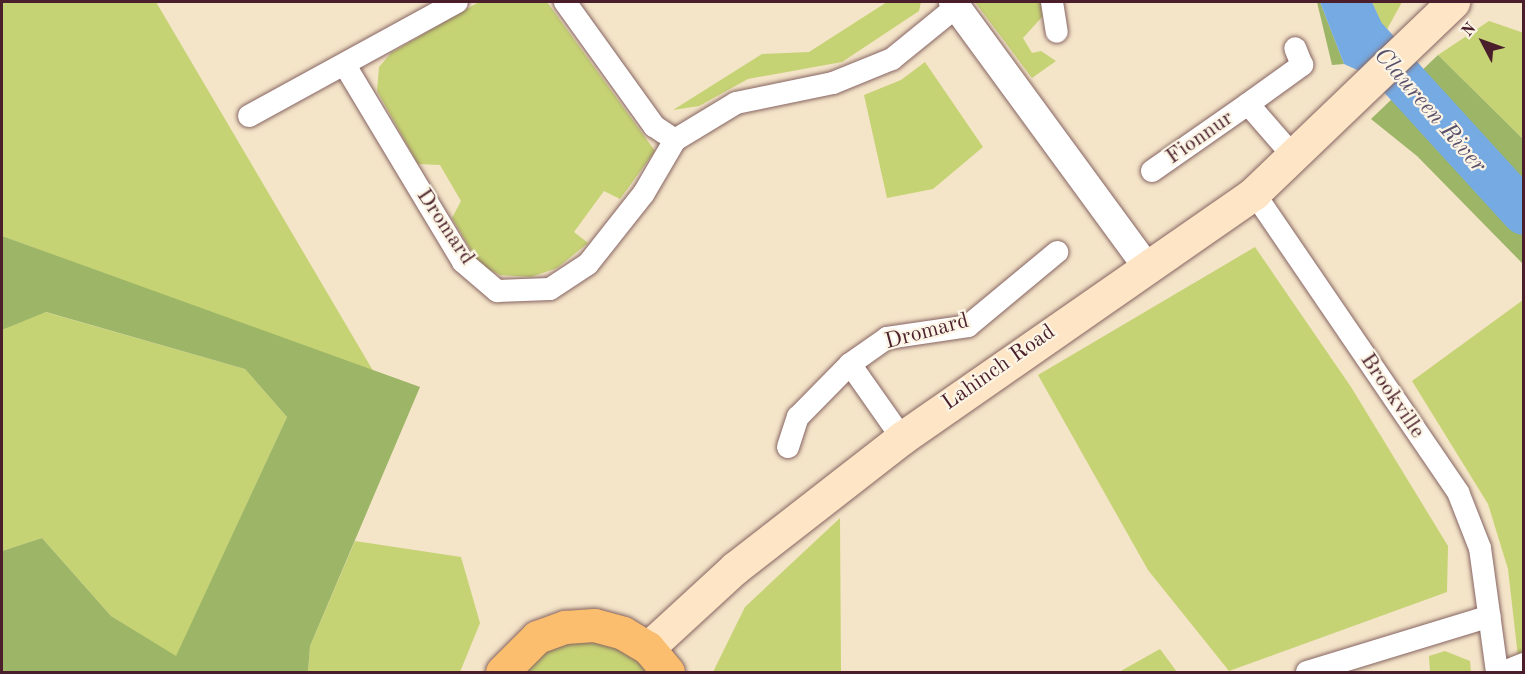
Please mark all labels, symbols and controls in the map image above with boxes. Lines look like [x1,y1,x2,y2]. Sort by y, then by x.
north arrow [1453,12,1513,72]
text: N [1459,20,1479,40]
water label: Claureen River [1367,42,1491,180]
street label: Fionnur [1161,105,1239,171]
street label: Dromard [410,184,480,270]
street label: Dromard [882,308,972,356]
street label: Lahinch Road [937,319,1061,417]
street label: Brookville [1354,348,1430,444]

